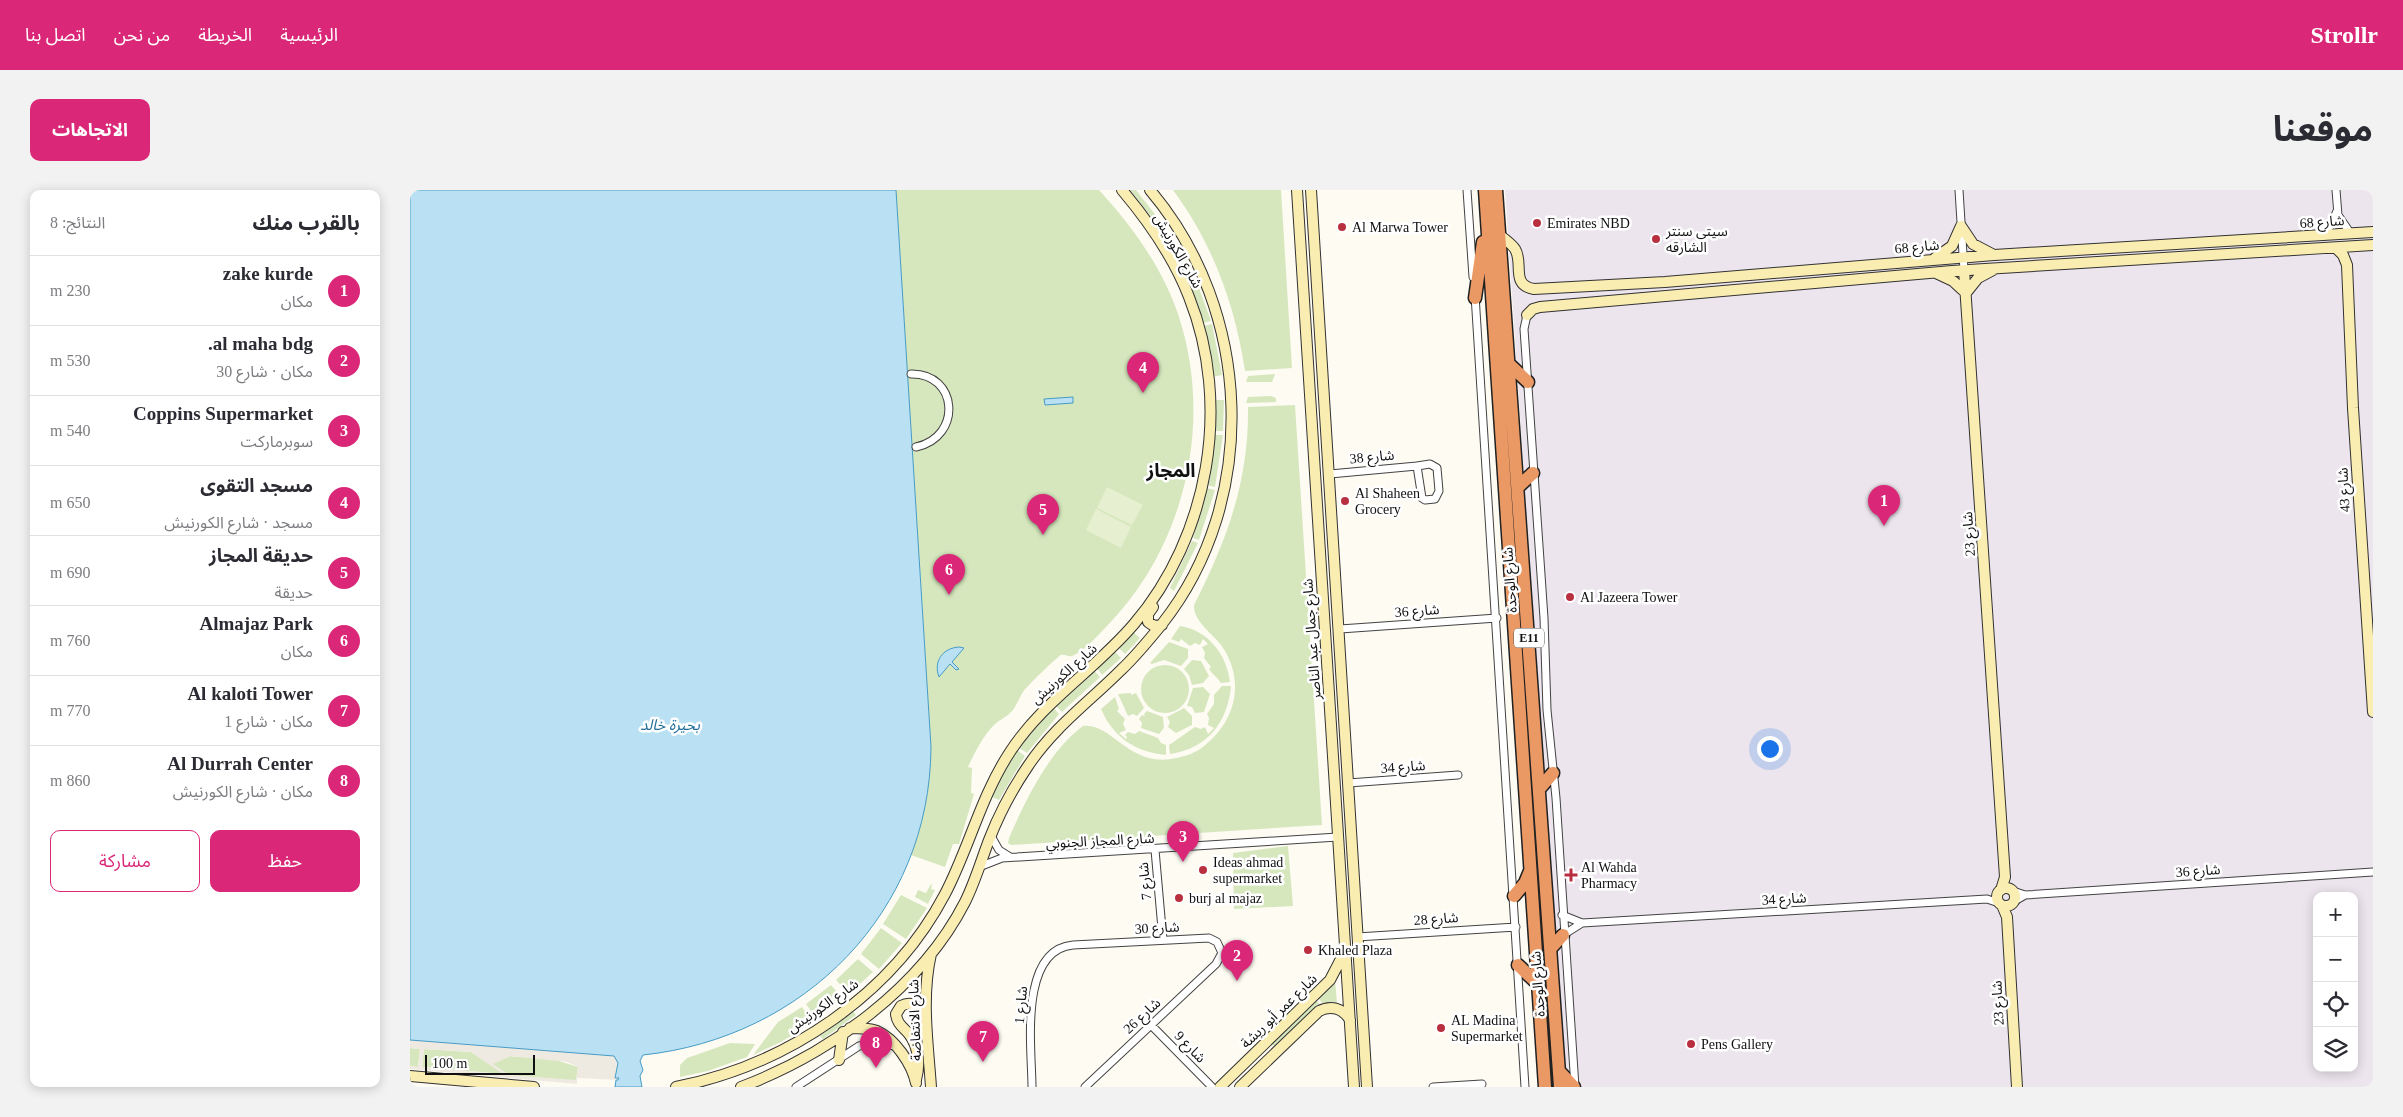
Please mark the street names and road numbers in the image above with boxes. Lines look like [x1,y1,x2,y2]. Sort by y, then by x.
street label: شارع الكورنيش [1148,211,1205,292]
street label: شارع 68 [2299,213,2345,234]
street label: شارع 68 [1894,238,1940,259]
street label: شارع 38 [1349,448,1395,469]
street label: شارع 43 [2335,467,2356,513]
street label: شارع 23 [1960,511,1981,557]
street label: شارع الوحدة [1500,546,1523,613]
street label: شارع جمال عبد الناصر [1300,578,1327,701]
street label: شارع 36 [1394,602,1440,623]
road number: E11 [1514,628,1544,648]
street label: شارع الكورنيش [1028,641,1102,710]
street label: شارع 34 [1380,758,1426,779]
street label: شارع المجاز الجنوبي [1045,831,1155,855]
street label: شارع 7 [1136,861,1157,900]
street label: شارع 36 [2175,862,2221,883]
street label: شارع 34 [1761,890,1807,911]
street label: شارع 28 [1413,910,1459,931]
street label: شارع 30 [1134,919,1180,940]
street label: شارع الوحدة [1528,950,1551,1017]
street label: شارع عمر أبو ريشة [1237,970,1322,1053]
street label: شارع الكورنيش [785,976,863,1038]
street label: شارع الانتفاضة [906,979,927,1061]
street label: شارع 23 [1989,980,2010,1026]
street label: شارع 1 [1012,986,1033,1025]
street label: شارع 26 [1121,995,1166,1039]
street label: شارع 9 [1169,1028,1209,1068]

